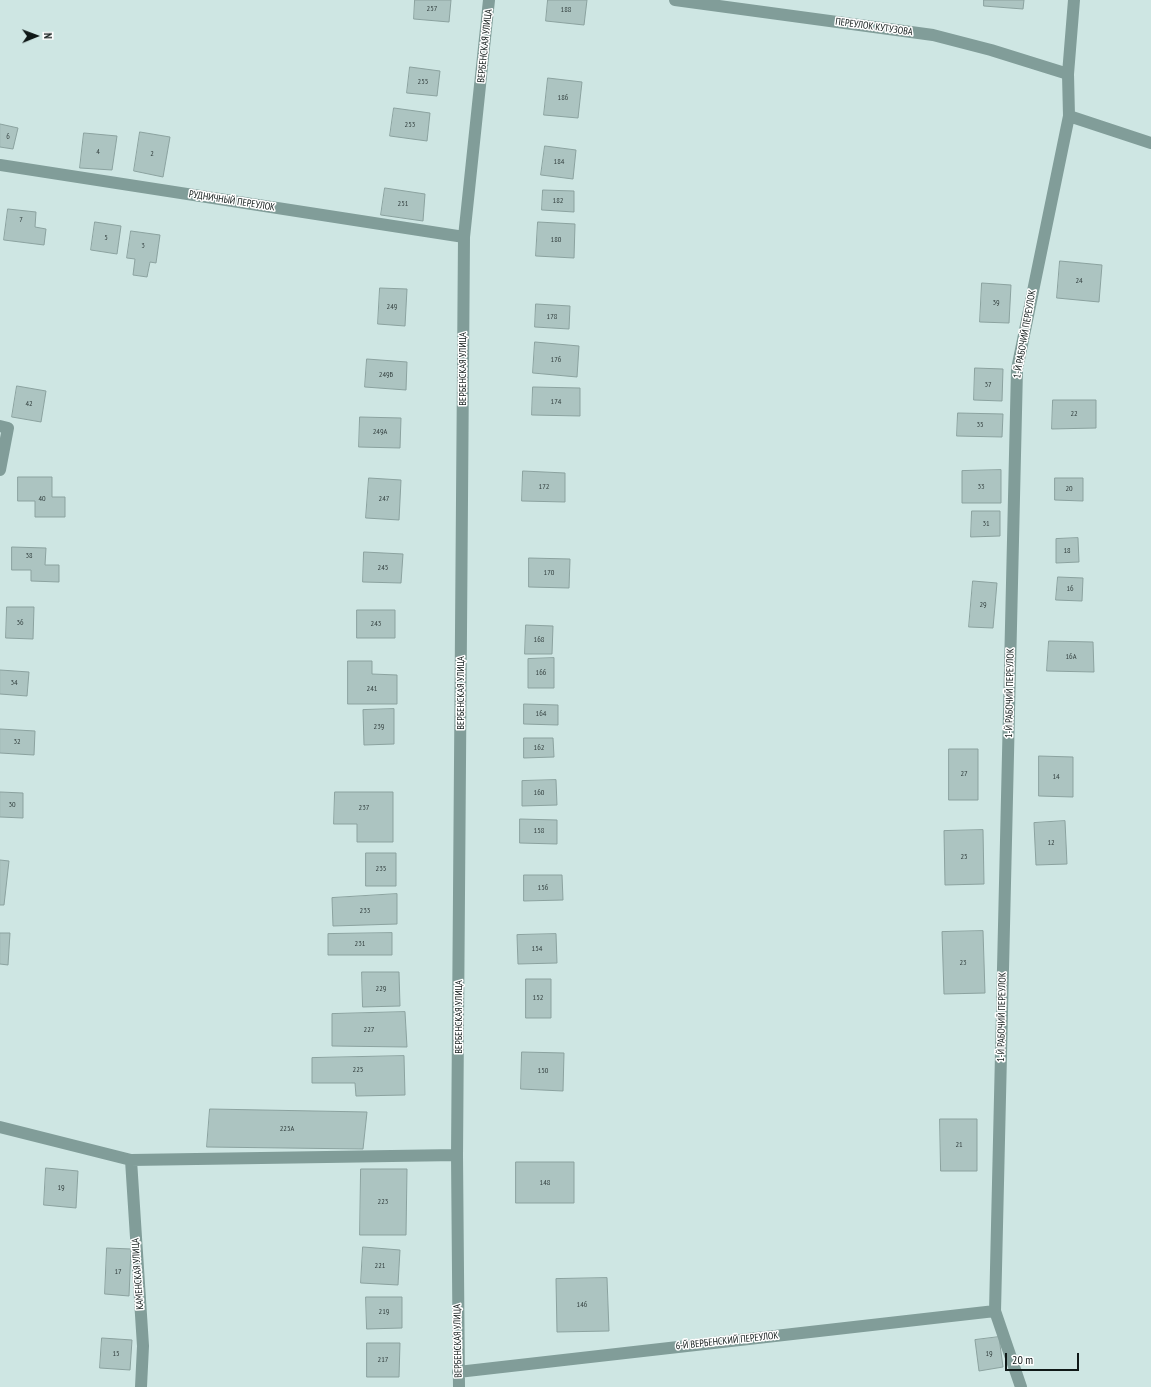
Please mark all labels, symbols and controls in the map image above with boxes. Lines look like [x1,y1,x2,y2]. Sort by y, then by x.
house number: 257 [427,4,437,14]
house number: 188 [561,5,571,15]
street label: ВЕРБЕНСКАЯ УЛИЦА [475,9,495,83]
north arrow [16,16,56,56]
street label: ПЕРЕУЛОК КУТУЗОВА [835,16,913,38]
text: N [41,33,55,39]
house number: 255 [418,77,428,87]
house number: 186 [558,93,568,103]
house number: 253 [405,120,415,130]
house number: 6 [6,132,10,142]
house number: 4 [96,147,100,157]
house number: 2 [150,149,154,159]
house number: 184 [554,157,564,167]
street label: РУДНИЧНЫЙ ПЕРЕУЛОК [188,188,276,214]
house number: 182 [553,196,563,206]
house number: 251 [398,199,408,209]
house number: 7 [19,215,23,225]
house number: 5 [104,233,108,243]
house number: 180 [551,235,561,245]
house number: 3 [141,241,145,251]
house number: 24 [1075,276,1083,286]
street label: 1-Й РАБОЧИЙ ПЕРЕУЛОК [1011,289,1039,379]
house number: 39 [992,298,1000,308]
house number: 249 [387,302,397,312]
house number: 178 [547,312,557,322]
street label: ВЕРБЕНСКАЯ УЛИЦА [457,332,469,406]
house number: 176 [551,355,561,365]
house number: 249Б [379,370,393,380]
house number: 37 [984,380,992,390]
house number: 174 [551,397,561,407]
house number: 42 [25,399,33,409]
house number: 22 [1070,409,1078,419]
house number: 35 [976,420,984,430]
house number: 249А [373,427,387,437]
house number: 172 [539,482,549,492]
house number: 33 [977,482,985,492]
house number: 20 [1065,484,1073,494]
house number: 40 [38,494,46,504]
house number: 247 [379,494,389,504]
house number: 31 [982,519,990,529]
house number: 18 [1063,546,1071,556]
house number: 38 [25,551,33,561]
house number: 245 [378,563,388,573]
house number: 170 [544,568,554,578]
house number: 16 [1066,584,1074,594]
house number: 29 [979,600,987,610]
house number: 36 [16,618,24,628]
house number: 243 [371,619,381,629]
house number: 168 [534,635,544,645]
street label: 1-Й РАБОЧИЙ ПЕРЕУЛОК [1003,648,1017,738]
house number: 16А [1066,652,1076,662]
street label: ВЕРБЕНСКАЯ УЛИЦА [455,656,467,730]
house number: 166 [536,668,546,678]
house number: 34 [10,678,18,688]
house number: 241 [367,684,377,694]
house number: 164 [536,709,546,719]
house number: 239 [374,722,384,732]
house number: 32 [13,737,21,747]
house number: 162 [534,743,544,753]
house number: 27 [960,769,968,779]
house number: 14 [1052,772,1060,782]
house number: 160 [534,788,544,798]
house number: 30 [8,800,16,810]
house number: 237 [359,803,369,813]
house number: 158 [534,826,544,836]
house number: 12 [1047,838,1055,848]
house number: 25 [960,852,968,862]
house number: 235 [376,864,386,874]
house number: 156 [538,883,548,893]
house number: 233 [360,906,370,916]
house number: 231 [355,939,365,949]
house number: 154 [532,944,542,954]
house number: 23 [959,958,967,968]
street label: 1-Й РАБОЧИЙ ПЕРЕУЛОК [995,972,1009,1062]
street label: ВЕРБЕНСКАЯ УЛИЦА [453,980,465,1054]
house number: 229 [376,984,386,994]
house number: 152 [533,993,543,1003]
house number: 227 [364,1025,374,1035]
house number: 225 [353,1065,363,1075]
house number: 150 [538,1066,548,1076]
house number: 225А [280,1124,294,1134]
house number: 21 [955,1140,963,1150]
house number: 148 [540,1178,550,1188]
house number: 19 [57,1183,65,1193]
house number: 223 [378,1197,388,1207]
street label: КАМЕНСКАЯ УЛИЦА [130,1238,146,1310]
house number: 221 [375,1261,385,1271]
house number: 17 [114,1267,122,1277]
house number: 146 [577,1300,587,1310]
street label: ВЕРБЕНСКАЯ УЛИЦА [451,1304,465,1378]
house number: 219 [379,1307,389,1317]
street label: 6-Й ВЕРБЕНСКИЙ ПЕРЕУЛОК [675,1330,779,1352]
scale bar [1007,1345,1081,1371]
house number: 15 [112,1349,120,1359]
house number: 19 [985,1349,993,1359]
text: 20 m [1012,1352,1033,1367]
house number: 217 [378,1355,388,1365]

